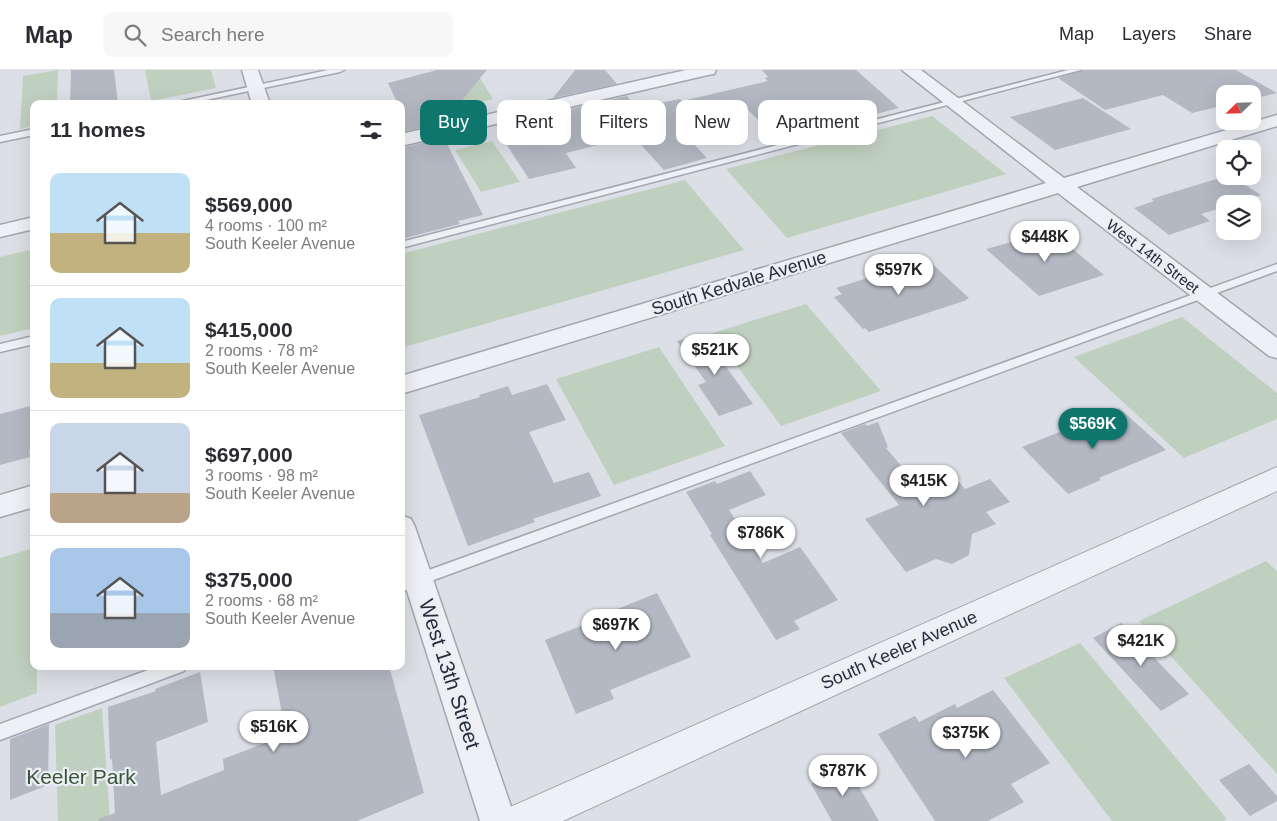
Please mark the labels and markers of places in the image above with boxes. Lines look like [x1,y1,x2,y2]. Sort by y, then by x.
pin: $448K [1010,220,1080,263]
pin: $597K [864,254,934,296]
pin: $521K [680,334,750,376]
pin: $569K [1058,408,1128,450]
pin: $415K [889,464,959,507]
pin: $786K [726,516,796,559]
pin: $697K [581,608,651,651]
pin: $421K [1106,624,1176,667]
pin: $516K [239,710,309,753]
pin: $375K [931,716,1001,759]
pin: $787K [808,754,878,797]

